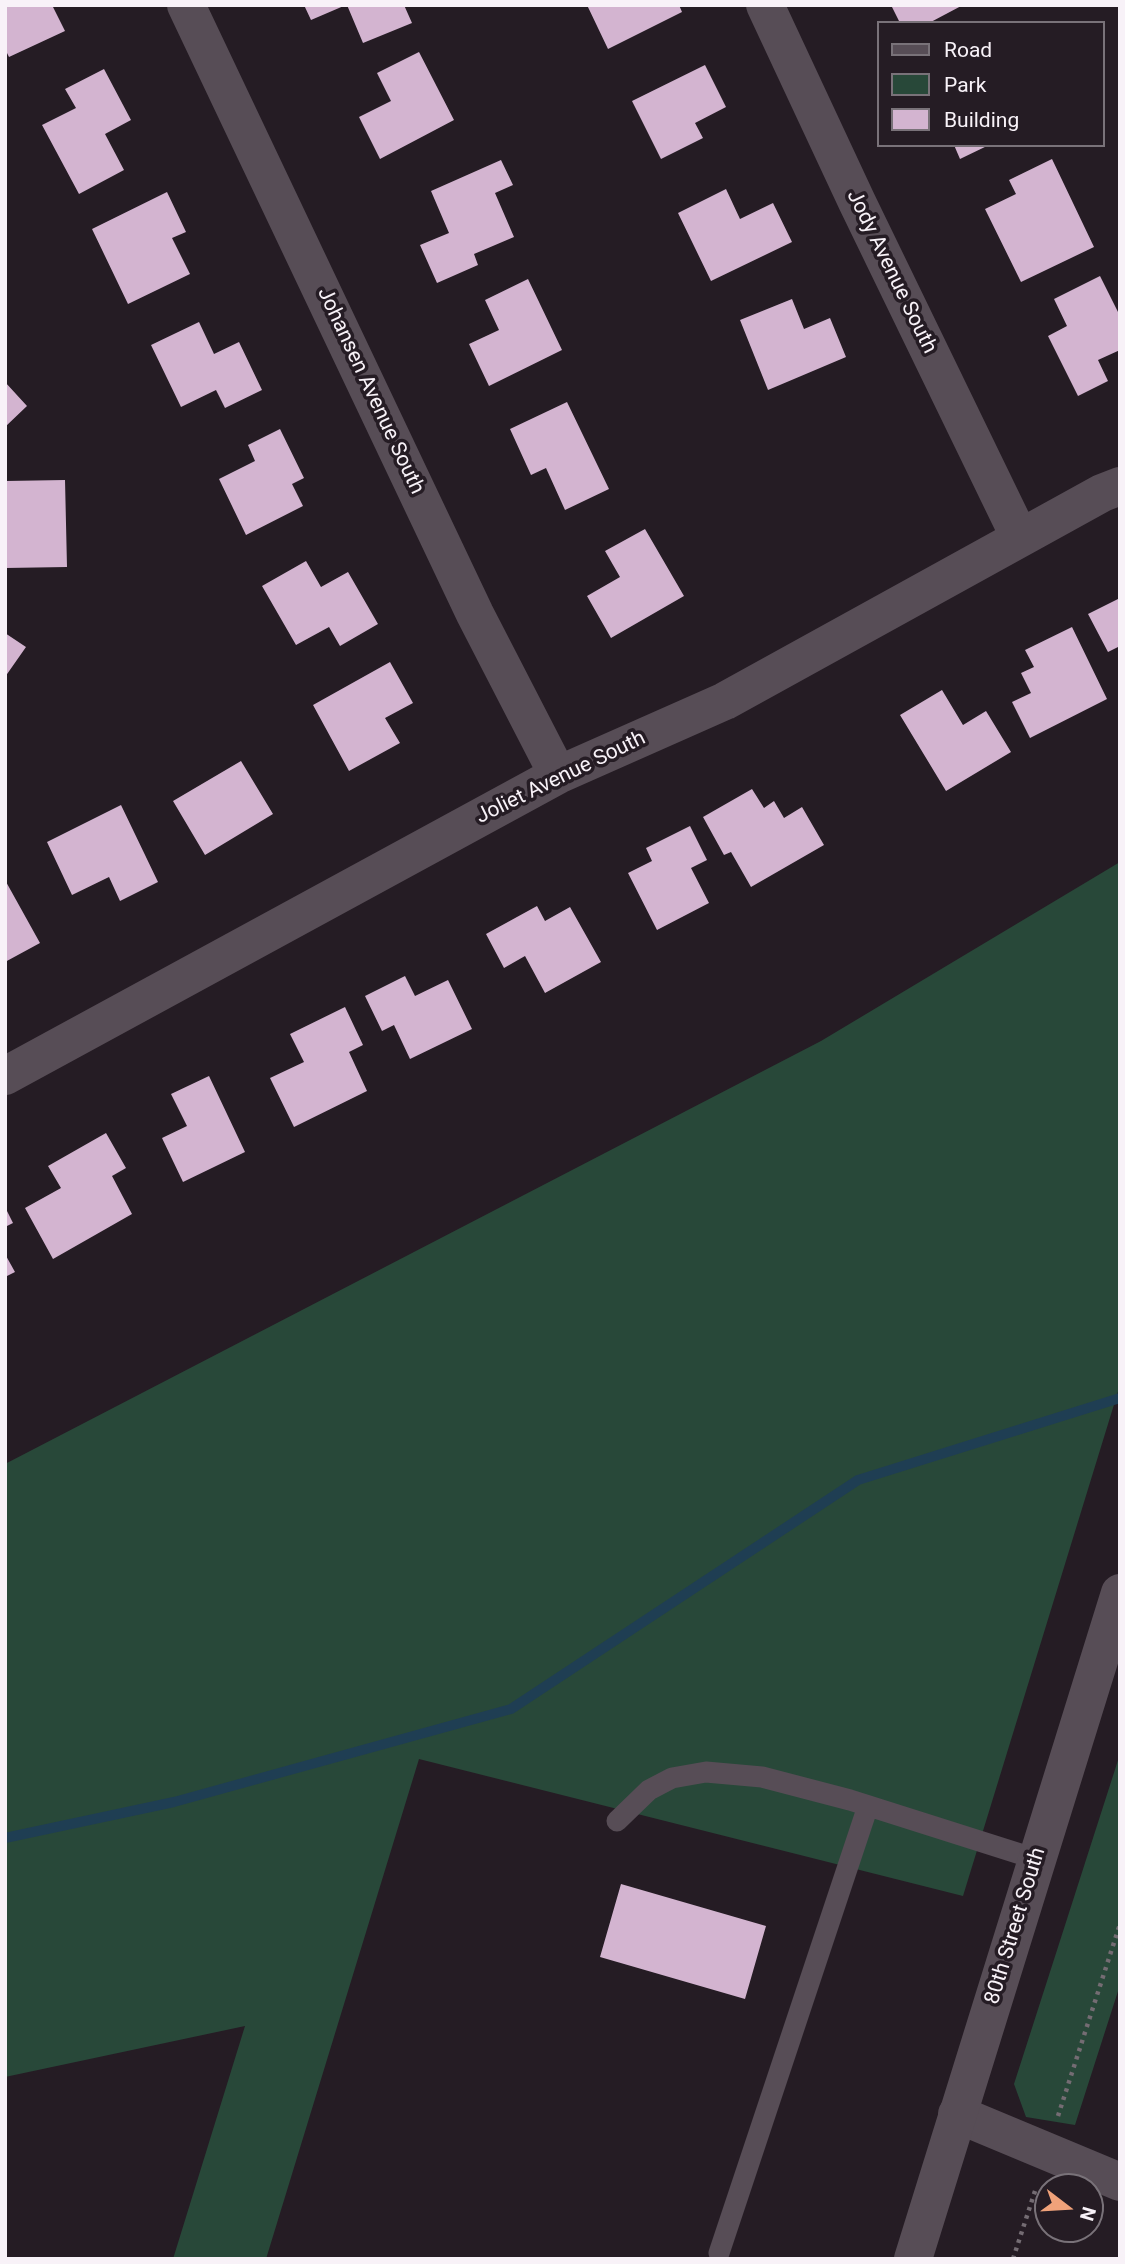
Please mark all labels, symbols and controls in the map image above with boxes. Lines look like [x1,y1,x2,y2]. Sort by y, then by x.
legend [876,21,1104,147]
text: Road [944,38,992,62]
text: Park [944,73,986,97]
text: Building [944,108,1019,132]
street label: Jody Avenue South [840,186,942,358]
street label: Johansen Avenue South [311,284,429,498]
street label: Joliet Avenue South [472,726,650,830]
street label: 80th Street South [980,1845,1052,2007]
north arrow [1034,2173,1104,2243]
text: N [1075,2204,1101,2223]

